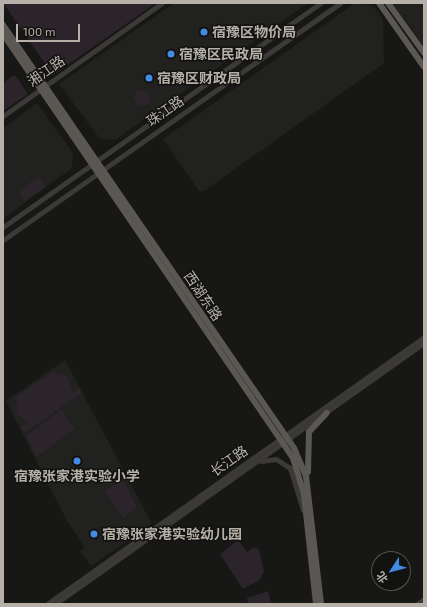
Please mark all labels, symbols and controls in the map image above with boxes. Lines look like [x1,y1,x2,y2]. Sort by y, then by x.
scale bar [18,16,82,42]
text: 100 m [23,24,55,38]
place label: 宿豫区物价局 [212,24,296,40]
marker: 宿豫区物价局 [199,27,209,37]
place label: 宿豫区民政局 [179,46,263,62]
marker: 宿豫区民政局 [166,49,176,59]
street label: 湘江路 [24,52,68,90]
place label: 宿豫区财政局 [157,70,241,86]
marker: 宿豫区财政局 [144,73,154,83]
street label: 珠江路 [143,92,187,130]
street label: 西湖东路 [180,268,226,324]
street label: 长江路 [207,442,251,480]
marker: 宿豫张家港实验小学 [72,456,82,466]
place label: 宿豫张家港实验小学 [14,468,140,484]
place label: 宿豫张家港实验幼儿园 [102,526,242,542]
marker: 宿豫张家港实验幼儿园 [89,529,99,539]
north arrow [371,551,411,591]
text: 北 [373,569,390,586]

